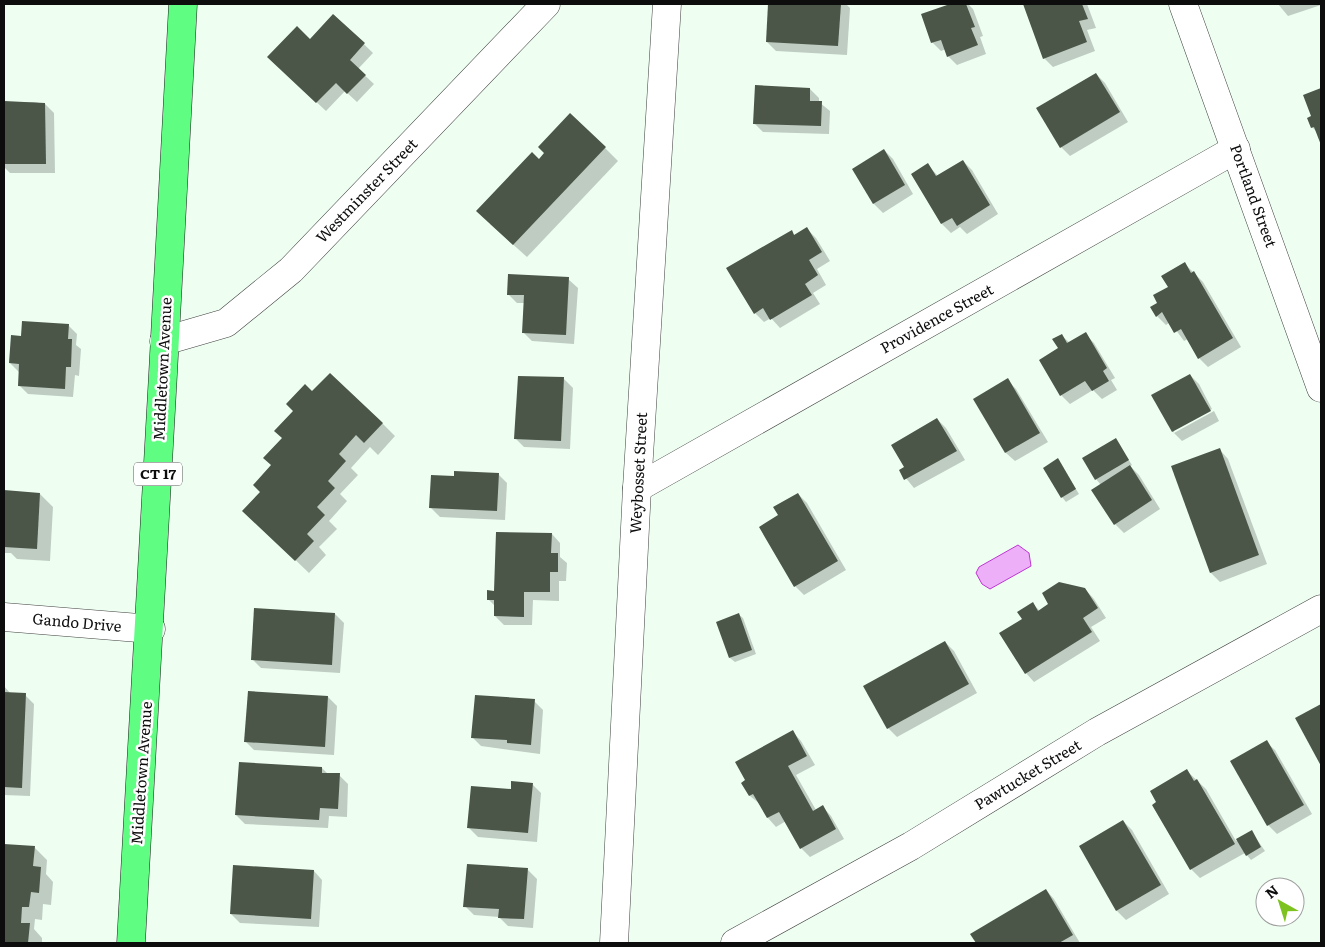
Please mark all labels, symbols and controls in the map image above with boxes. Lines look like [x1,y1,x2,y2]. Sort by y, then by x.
street label: Westminster Street [310,132,422,247]
street label: Portland Street [1225,140,1284,251]
street label: Providence Street [876,277,997,358]
street label: Middletown Avenue [146,296,177,441]
street label: Weybosset Street [623,412,652,534]
road number: CT 17 [134,462,182,486]
street label: Gando Drive [32,606,123,637]
street label: Middletown Avenue [124,700,157,845]
street label: Pawtucket Street [970,733,1085,815]
north arrow [1255,877,1305,927]
text: N [1260,879,1282,903]

